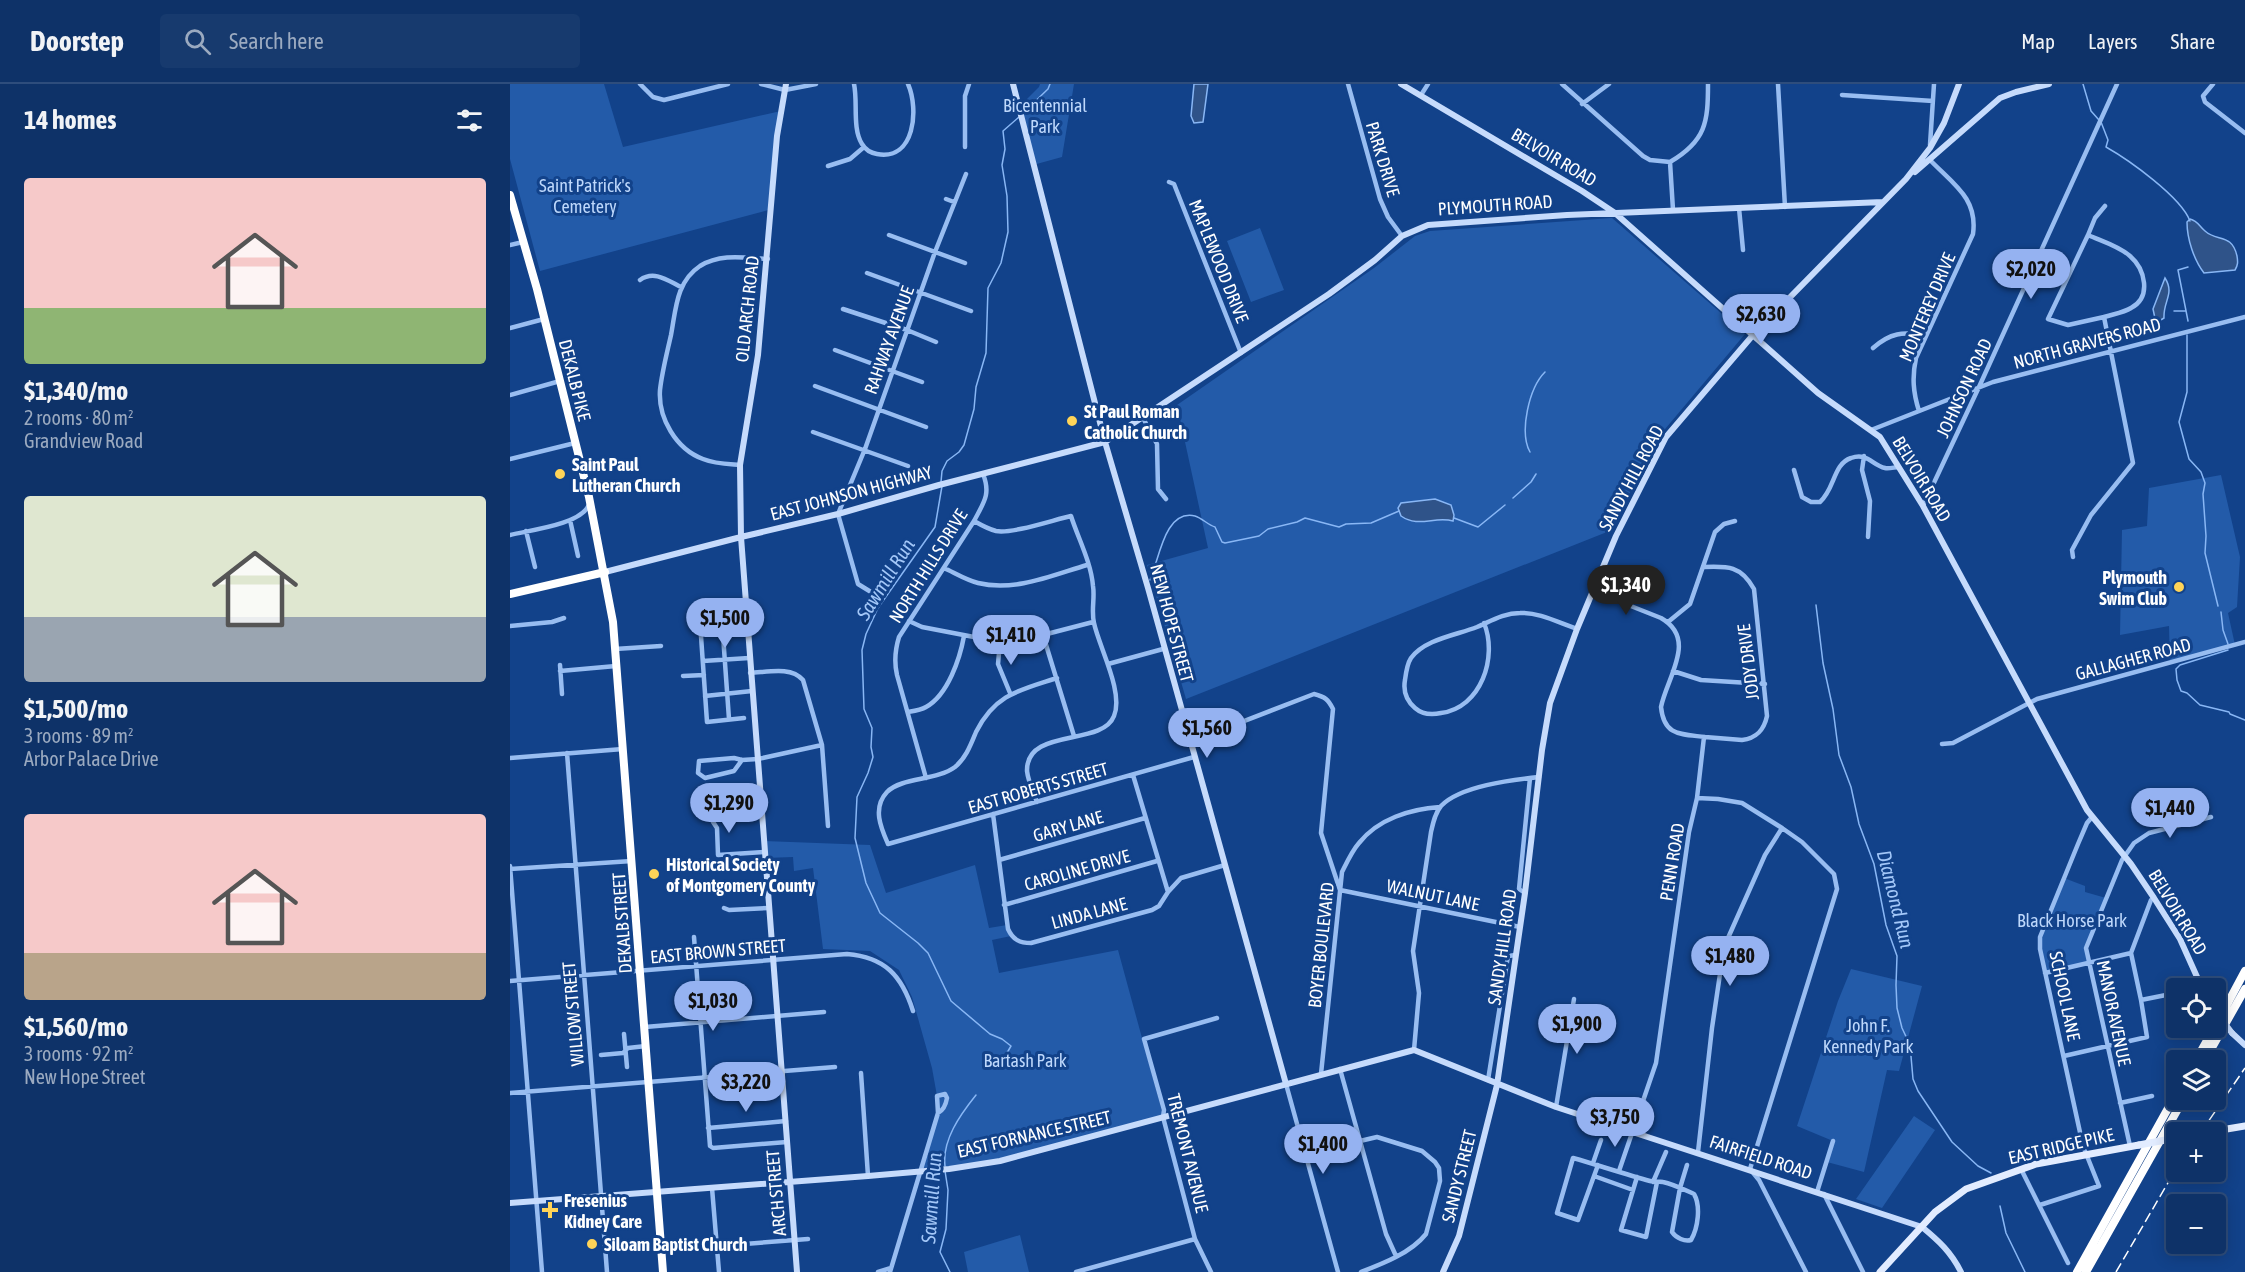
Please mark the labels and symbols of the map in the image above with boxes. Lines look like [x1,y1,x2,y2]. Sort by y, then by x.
park label: Bicentennial Park [1003,95,1087,137]
street label: PARK DRIVE [1362,119,1404,199]
street label: BELVOIR ROAD [1508,123,1600,191]
park label: Saint Patrick's Cemetery [539,175,631,217]
street label: PLYMOUTH ROAD [1437,191,1553,219]
street label: MAPLEWOOD DRIVE [1185,196,1253,326]
street label: MONTEREY DRIVE [1895,249,1959,365]
pin: $2,020 [1982,249,2080,300]
street label: OLD ARCH ROAD [731,255,763,363]
street label: RAHWAY AVENUE [860,283,918,397]
pin: $2,630 [1712,294,1810,345]
street label: NORTH GRAVERS ROAD [2011,313,2163,373]
street label: JOHNSON ROAD [1932,335,1996,441]
street label: DEKALB PIKE [555,337,595,423]
place label: St Paul Roman Catholic Church [1084,401,1187,443]
marker: St Paul Roman Catholic Church [1065,414,1079,428]
street label: SANDY HILL ROAD [1594,422,1668,534]
street label: BELVOIR ROAD [1888,433,1956,525]
place label: Saint Paul Lutheran Church [572,454,681,496]
street label: EAST JOHNSON HIGHWAY [768,461,934,525]
marker: Saint Paul Lutheran Church [553,467,567,481]
street label: NORTH HILLS DRIVE [885,505,972,627]
water label: Sawmill Run [851,534,919,625]
street label: NEW HOPE STREET [1146,562,1198,684]
pin: $1,340 [1577,565,1675,616]
place label: Plymouth Swim Club [2099,567,2167,609]
marker: Plymouth Swim Club [2172,580,2186,594]
pin: $1,500 [676,598,774,649]
pin: $1,410 [962,615,1060,666]
street label: JODY DRIVE [1733,622,1763,701]
street label: GALLAGHER ROAD [2073,634,2193,684]
pin: $1,560 [1158,708,1256,759]
street label: EAST ROBERTS STREET [966,758,1110,818]
pin: $1,290 [680,783,778,834]
pin: $1,440 [2121,788,2219,839]
street label: GARY LANE [1031,806,1106,846]
street label: PENN ROAD [1655,822,1689,902]
street label: CAROLINE DRIVE [1022,845,1132,895]
water label: Diamond Run [1873,848,1919,951]
place label: Historical Society of Montgomery County [666,854,816,896]
street label: BELVOIR ROAD [2144,866,2212,958]
marker: Historical Society of Montgomery County [647,867,661,881]
street label: DEKALB STREET [608,872,636,974]
street label: WALNUT LANE [1385,875,1482,915]
street label: BOYER BOULEVARD [1304,881,1338,1009]
street label: SANDY HILL ROAD [1483,888,1521,1006]
street label: LINDA LANE [1049,893,1130,933]
park label: Black Horse Park [2017,910,2127,931]
street label: EAST BROWN STREET [649,935,787,967]
pin: $1,480 [1681,936,1779,987]
street label: SCHOOL LANE [2045,949,2085,1043]
street label: MANOR AVENUE [2093,958,2135,1068]
street label: WILLOW STREET [558,961,588,1067]
pin: $1,030 [664,981,762,1032]
pin: $1,900 [1528,1004,1626,1055]
park label: John F. Kennedy Park [1823,1015,1913,1057]
park label: Bartash Park [983,1050,1067,1071]
pin: $3,220 [697,1062,795,1113]
street label: TREMONT AVENUE [1163,1091,1213,1215]
pin: $3,750 [1566,1097,1664,1148]
street label: EAST FORNANCE STREET [955,1106,1113,1162]
pin: $1,400 [1274,1124,1372,1175]
street label: EAST RIDGE PIKE [2006,1124,2116,1168]
street label: SANDY STREET [1437,1127,1481,1224]
street label: FAIRFIELD ROAD [1707,1131,1815,1183]
street label: ARCH STREET [762,1149,790,1237]
water label: Sawmill Run [916,1151,946,1245]
place label: Fresenius Kidney Care [564,1190,642,1232]
marker: Fresenius Kidney Care [541,1201,559,1219]
place label: Siloam Baptist Church [604,1234,748,1255]
marker: Siloam Baptist Church [585,1237,599,1251]

